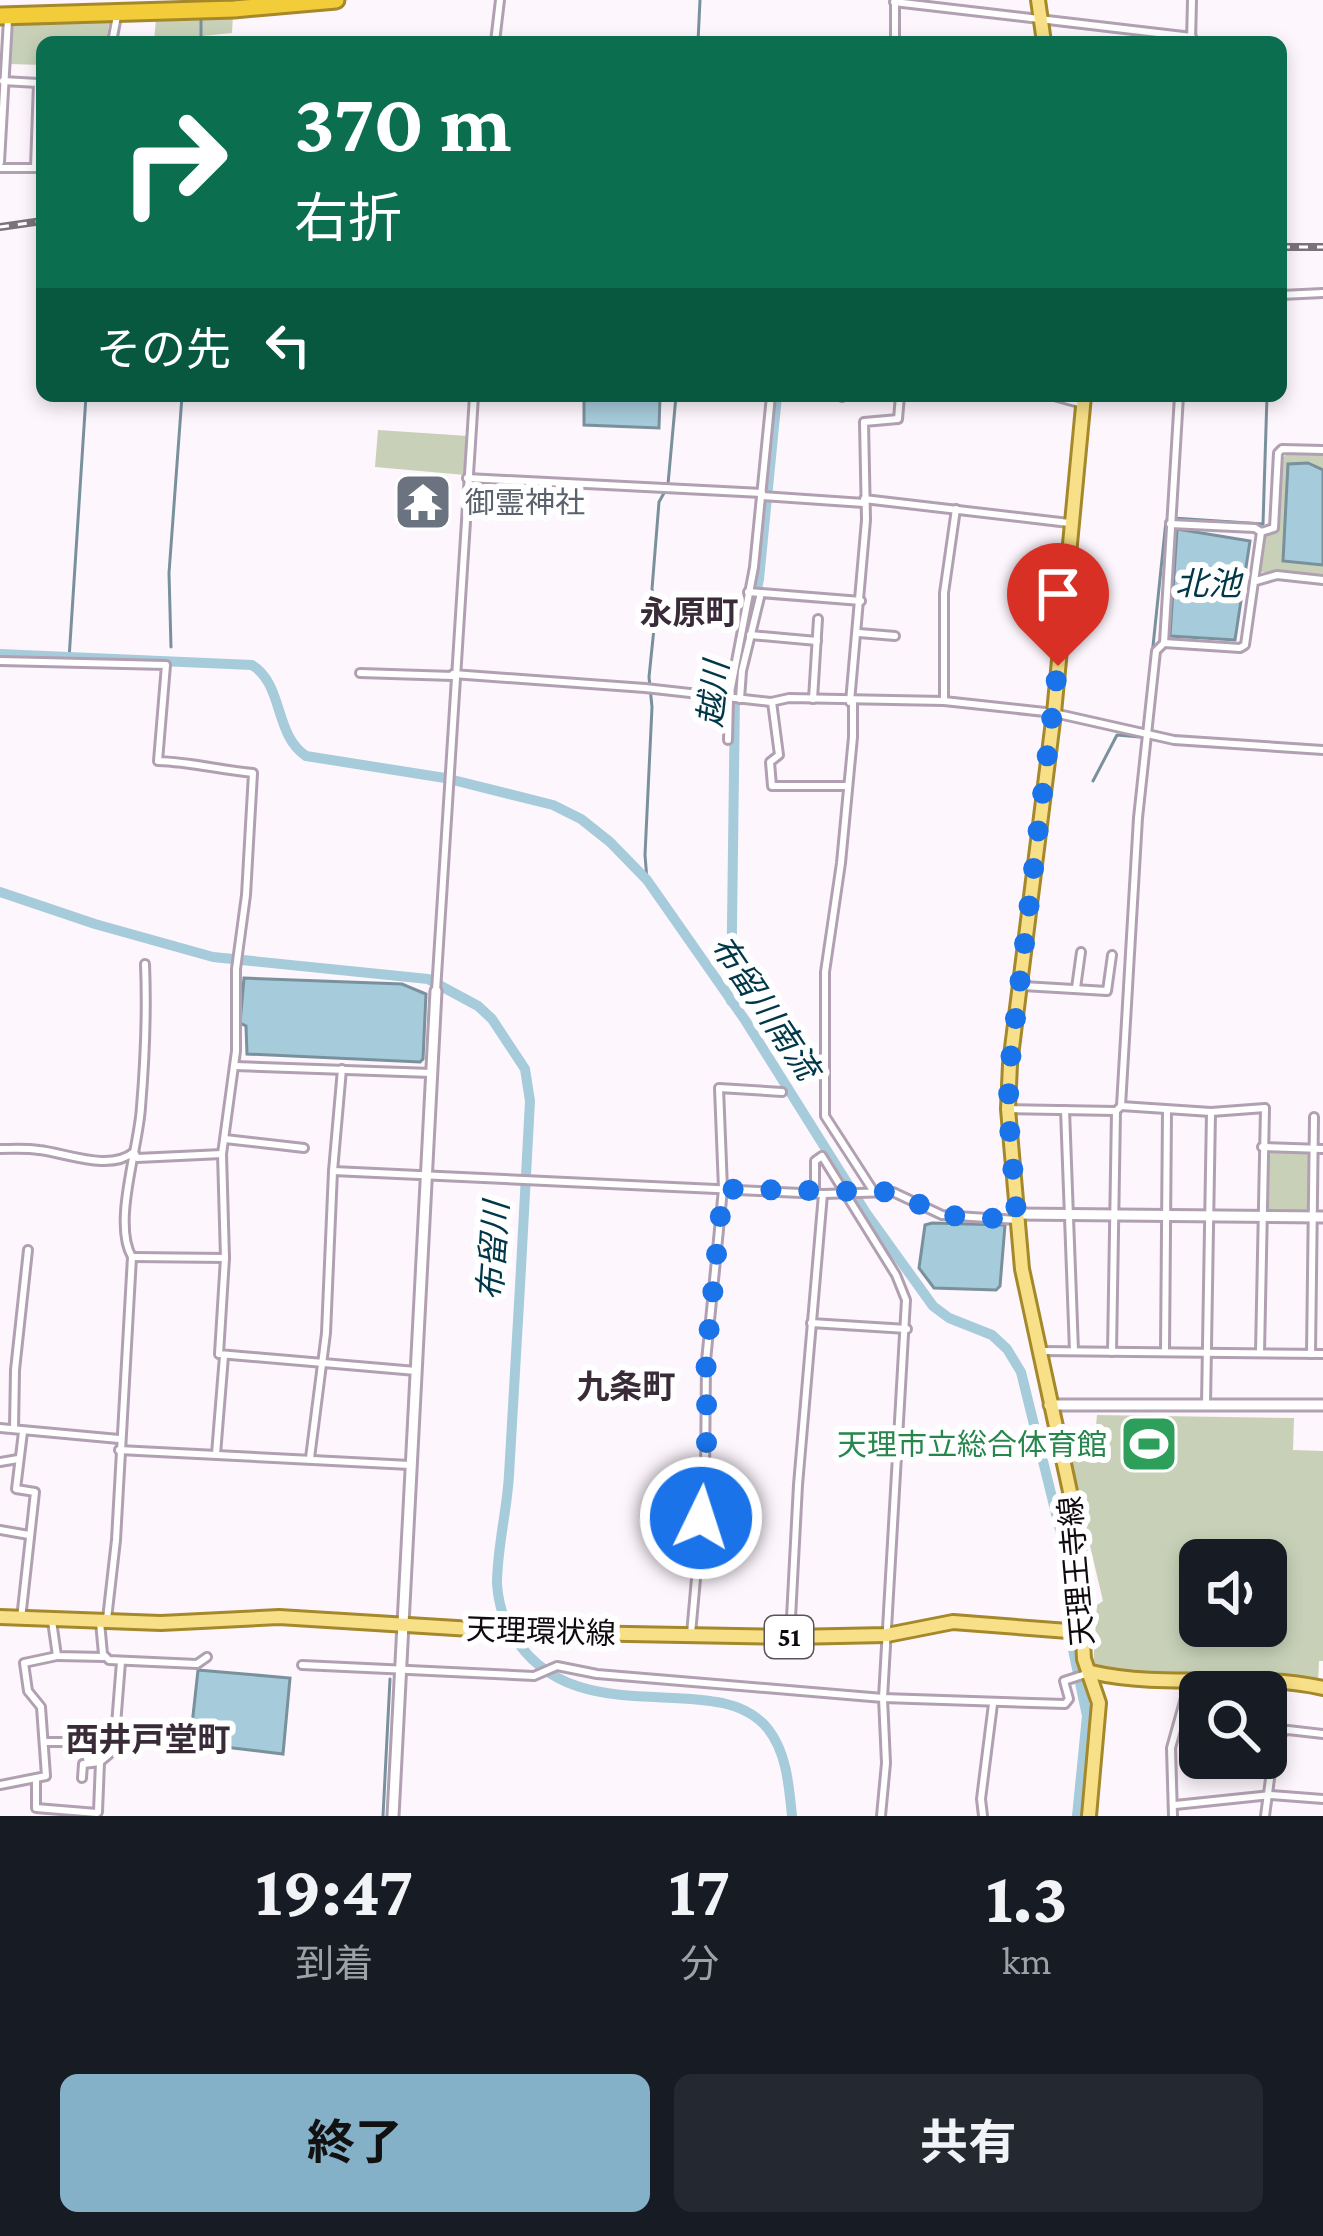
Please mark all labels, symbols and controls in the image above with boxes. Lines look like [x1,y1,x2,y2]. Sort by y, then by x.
text: 370 m [294,76,512,169]
icon: right [96,84,252,240]
text: 右折 [294,189,402,249]
icon: left [255,312,321,378]
text: その先 [96,325,231,375]
temple icon: 御霊神社 [392,471,454,533]
place label: 御霊神社 [465,486,585,519]
pin [1007,543,1109,666]
icon: arrive [1025,561,1091,627]
water label: 北池 [1175,565,1244,602]
district label: 永原町 [640,594,739,631]
water label: 越川 [691,656,735,729]
water label: 布留川南流 [704,928,829,1090]
water label: 布留川 [471,1197,515,1302]
district label: 九条町 [577,1368,676,1405]
sports icon: 天理市立総合体育館 [1118,1413,1180,1475]
place label: 天理市立総合体育館 [837,1428,1107,1461]
position arrow [638,1455,764,1581]
street label: 天理王寺線 [1053,1495,1099,1647]
map controls [1179,1539,1287,1779]
button: sound [1179,1539,1287,1647]
street label: 天理環状線 [465,1612,617,1650]
road number: 51 [765,1616,813,1658]
button: search [1179,1671,1287,1779]
district label: 西井戸堂町 [66,1721,231,1758]
text: 19:47 [255,1850,413,1930]
text: 17 [669,1850,730,1930]
text: 1.3 [986,1857,1068,1937]
text: km [1002,1939,1052,1982]
text: 到着 [295,1942,373,1985]
text: 分 [680,1942,719,1985]
button: 終了 [60,2074,650,2212]
button: 共有 [674,2074,1263,2212]

